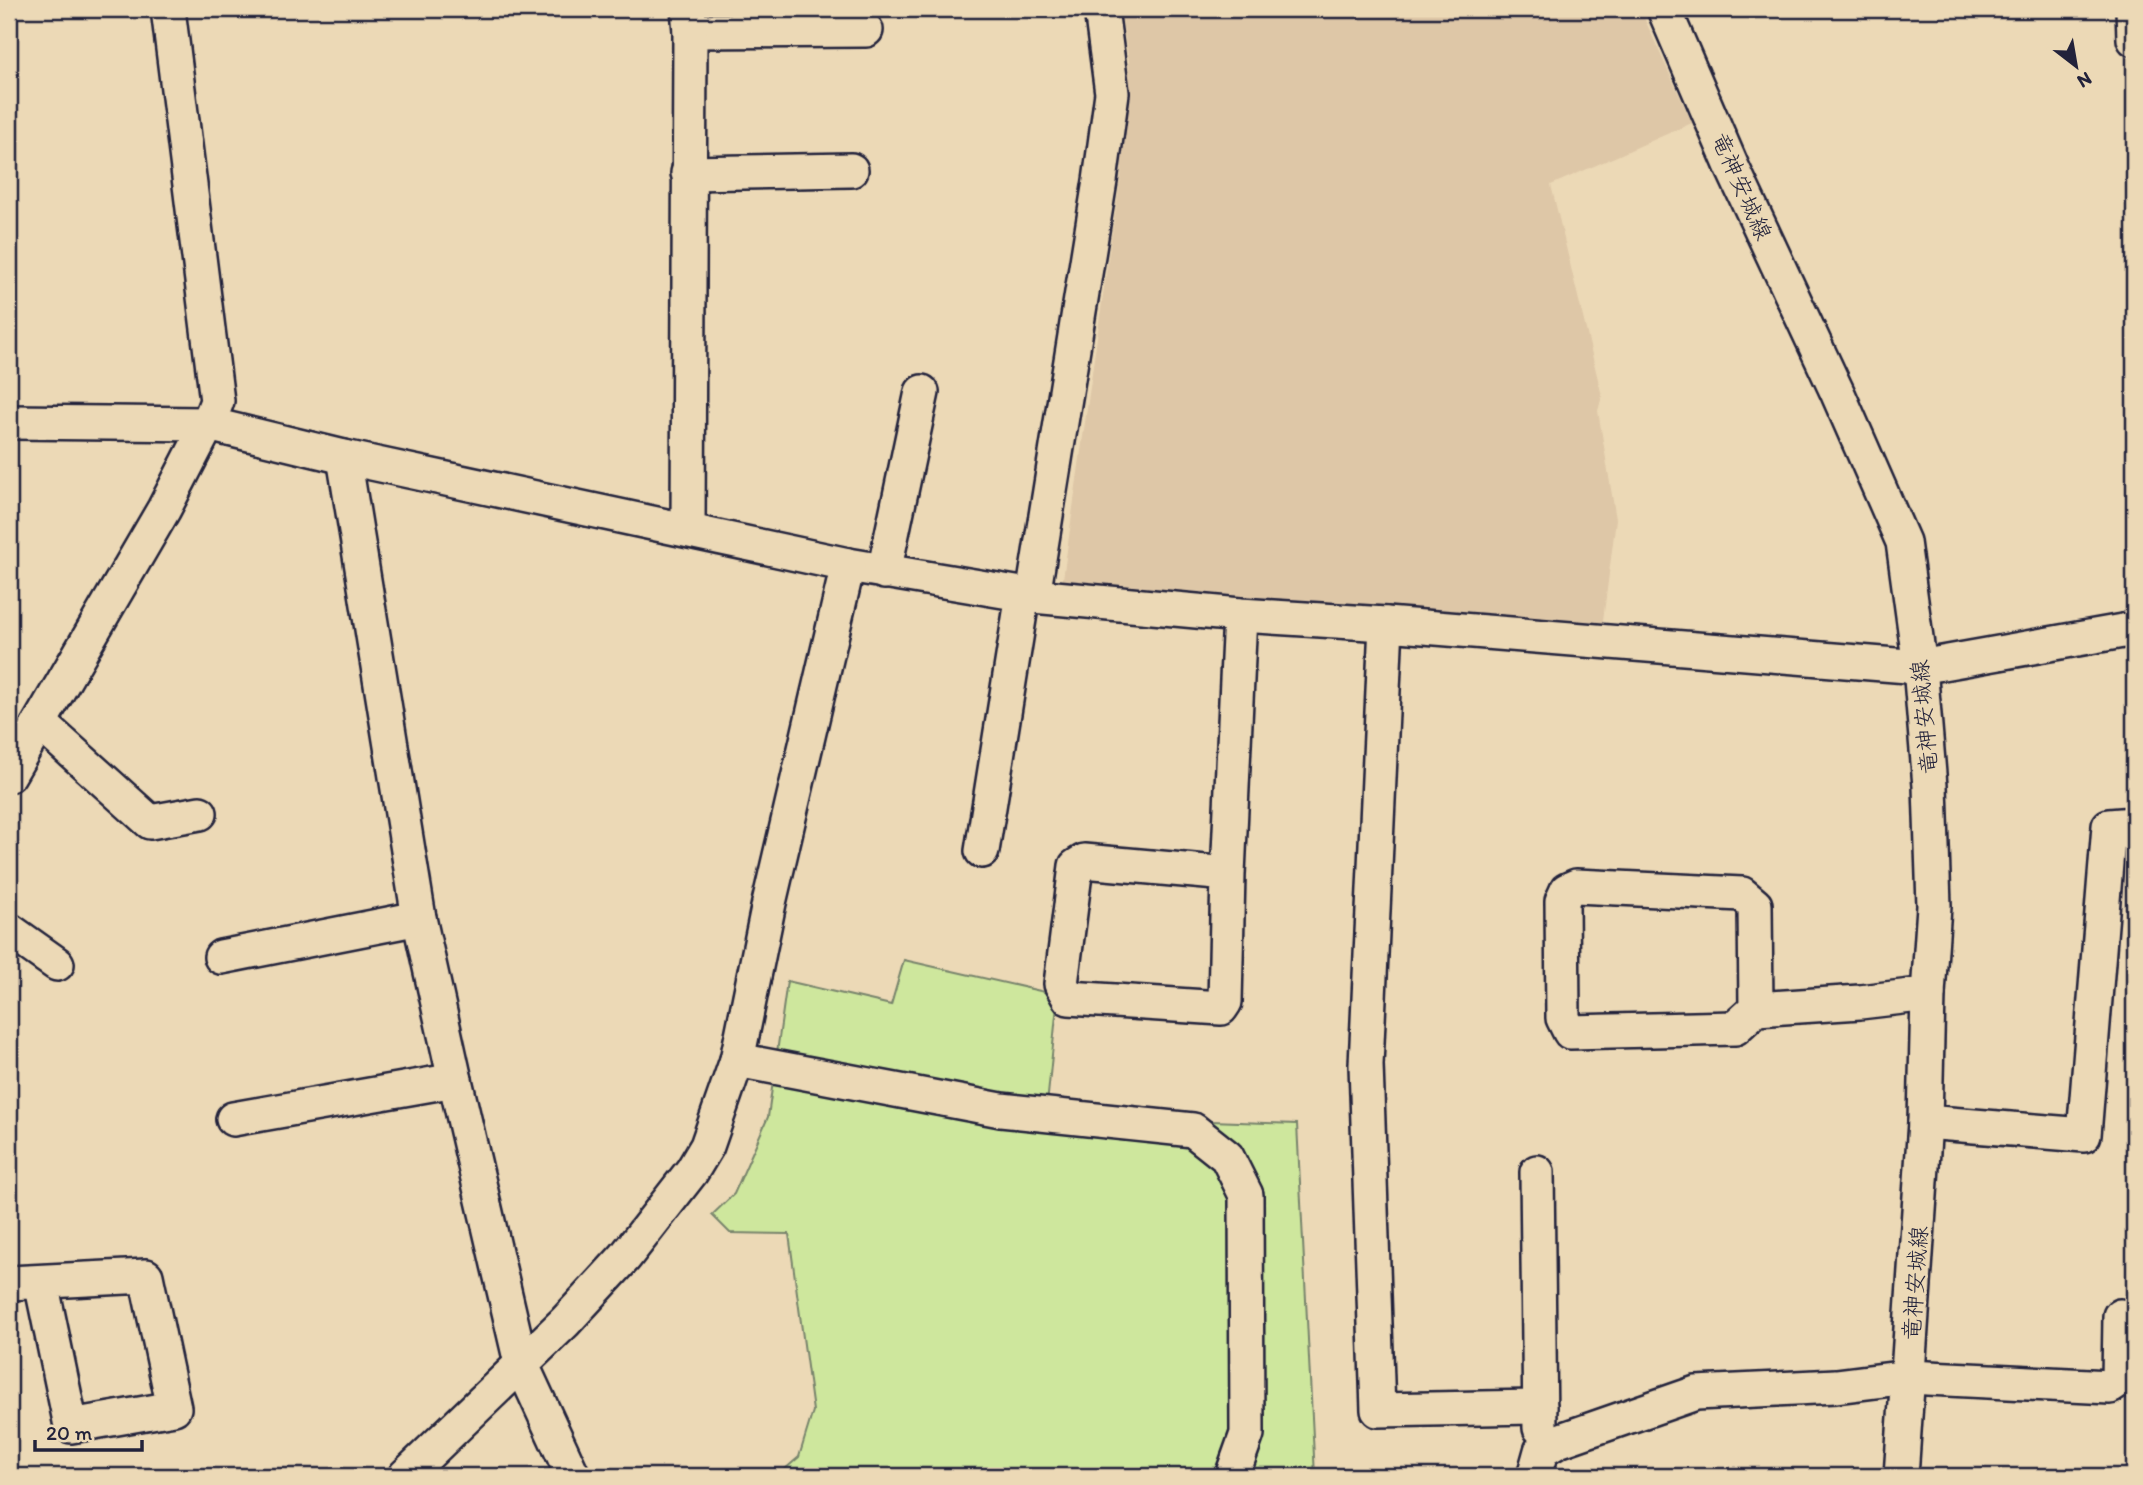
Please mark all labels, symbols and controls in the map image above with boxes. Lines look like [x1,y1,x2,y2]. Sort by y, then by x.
north arrow [2042,32,2112,102]
text: N [2073,67,2096,93]
street label: 竜神安城線 [1706,128,1778,244]
street label: 竜神安城線 [1905,658,1943,776]
street label: 竜神安城線 [1897,1225,1933,1341]
scale bar [35,1408,142,1452]
text: 20 m [46,1420,93,1445]

